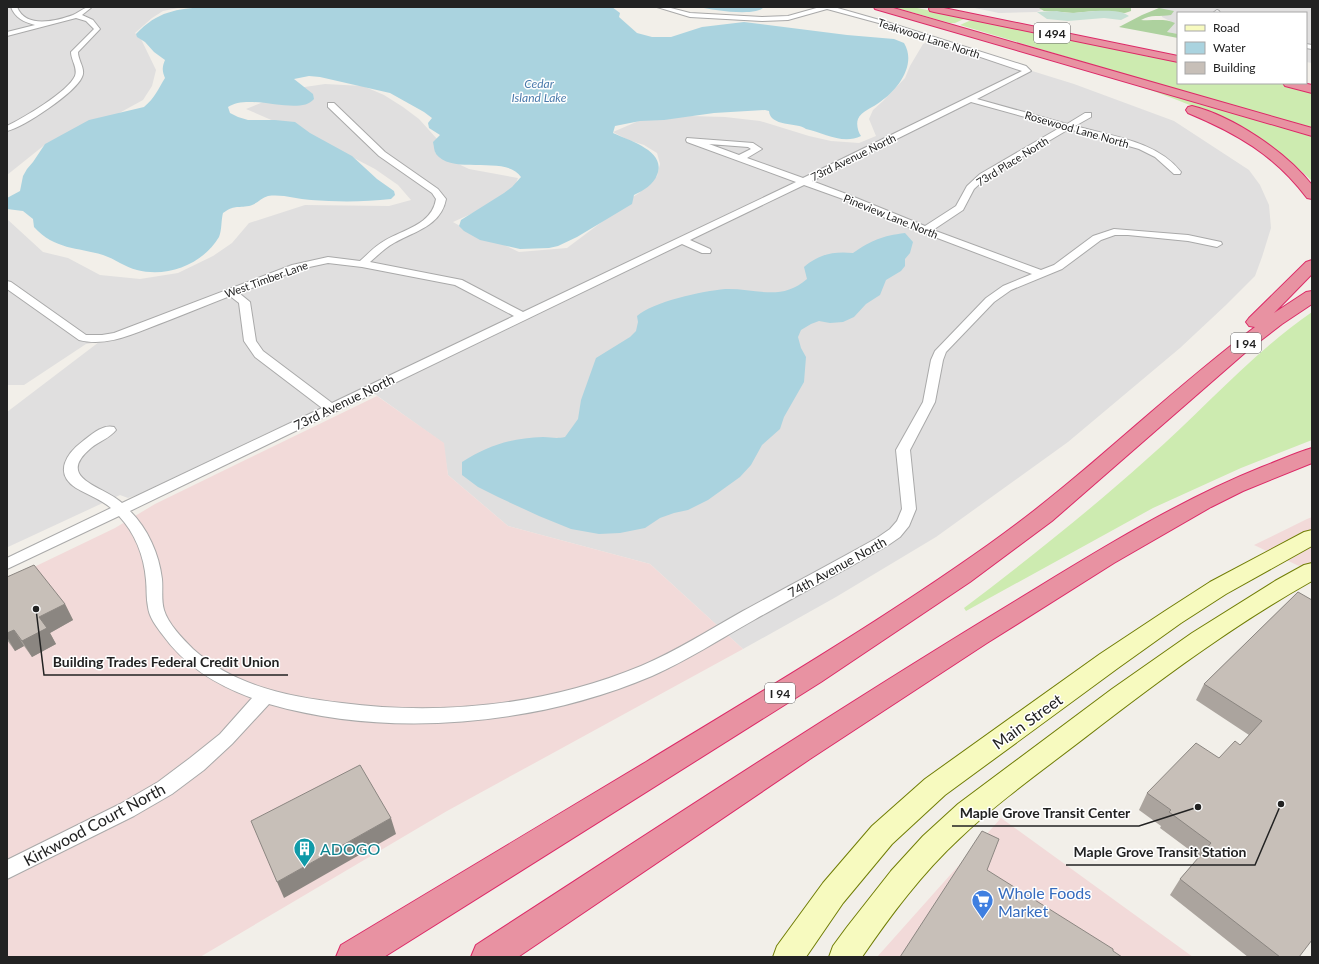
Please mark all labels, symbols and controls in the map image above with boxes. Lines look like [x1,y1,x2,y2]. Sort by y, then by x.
legend [1177,12,1307,84]
street label: Teakwood Lane North [876,15,982,61]
text: Road [1213,20,1240,35]
road number: I 494 [1034,23,1070,43]
text: Water [1213,40,1246,55]
text: Building [1213,60,1256,75]
water label: Cedar Island Lake [512,76,567,105]
street label: Rosewood Lane North [1023,108,1131,150]
street label: 73rd Avenue North [808,131,898,183]
street label: 73rd Place North [974,134,1050,188]
street label: Pineview Lane North [842,191,940,241]
street label: West Timber Lane [223,258,310,300]
road number: I 94 [1231,333,1261,353]
street label: 73rd Avenue North [291,371,397,433]
street label: 74th Avenue North [785,533,889,601]
callout: Building Trades Federal Credit Union [44,649,288,675]
text: Building Trades Federal Credit Union [53,653,279,670]
road number: I 94 [765,683,795,703]
street label: Main Street [988,689,1066,753]
street label: Kirkwood Court North [20,779,168,869]
callout: Maple Grove Transit Center [952,800,1139,826]
text: Maple Grove Transit Center [960,804,1131,821]
building icon: ADOGO [291,835,317,868]
place label: ADOGO [320,839,380,858]
callout: Maple Grove Transit Station [1066,839,1255,865]
text: Maple Grove Transit Station [1074,843,1247,860]
place label: Whole Foods Market [998,883,1091,920]
supermarket icon: Whole Foods Market [969,888,995,921]

